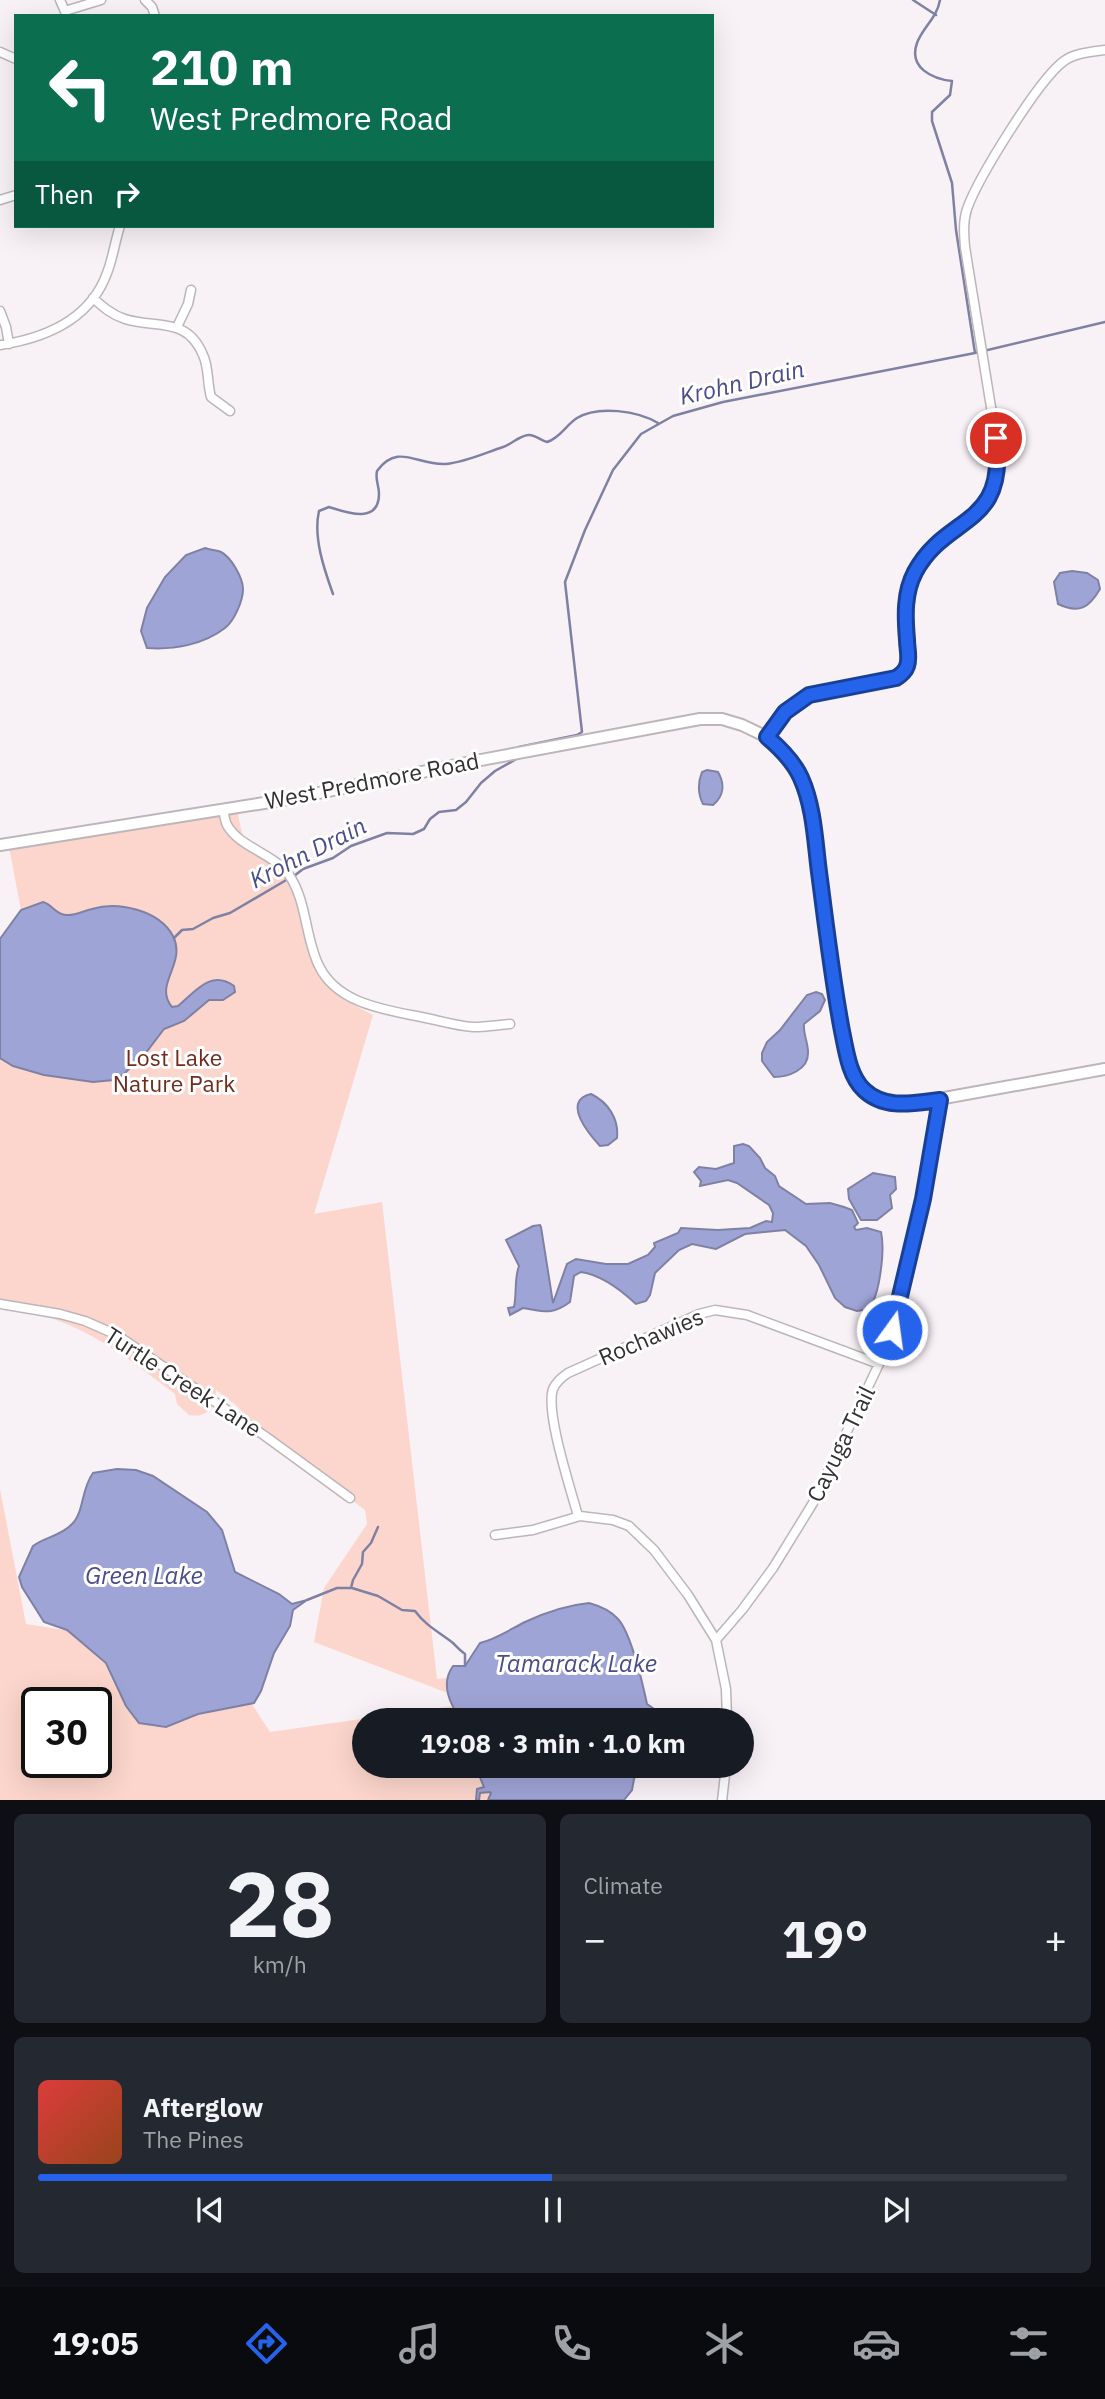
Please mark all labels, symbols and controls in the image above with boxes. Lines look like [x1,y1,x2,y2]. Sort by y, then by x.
text: 210 m [150,35,294,98]
icon: left [35,42,126,133]
text: West Predmore Road [150,97,453,139]
icon: right [108,175,146,213]
text: Then [35,177,94,211]
water label: Krohn Drain [676,352,807,412]
pin [966,408,1026,468]
icon: arrive [977,419,1015,457]
street label: West Predmore Road [262,745,481,815]
water label: Krohn Drain [244,809,371,895]
park label: Lost Lake Nature Park [113,1042,235,1098]
position arrow [855,1293,929,1367]
street label: Rochawies [594,1301,708,1372]
street label: Turtle Creek Lane [100,1319,268,1443]
street label: Cayuga Trail [799,1381,881,1507]
water label: Green Lake [85,1559,203,1591]
water label: Tamarack Lake [495,1647,657,1679]
speed limit sign: 30 [21,1687,112,1778]
text: 19:08 · 3 min · 1.0 km [420,1726,686,1760]
text: 28 [225,1844,334,1962]
text: Climate [584,1870,663,1900]
text: 19° [782,1905,869,1972]
text: − [584,1914,606,1963]
text: + [1044,1914,1067,1963]
text: km/h [253,1949,307,1979]
text: Afterglow [143,2090,263,2124]
text: The Pines [143,2124,244,2154]
icon: previous [191,2191,229,2229]
icon: pause [534,2191,572,2229]
icon: next [877,2191,915,2229]
icon: directions [242,2319,291,2368]
icon: music [395,2319,444,2368]
icon: phone [547,2319,596,2368]
icon: climate [700,2319,749,2368]
icon: car [852,2319,901,2368]
icon: filters [1004,2319,1053,2368]
text: 19:05 [52,2322,139,2364]

